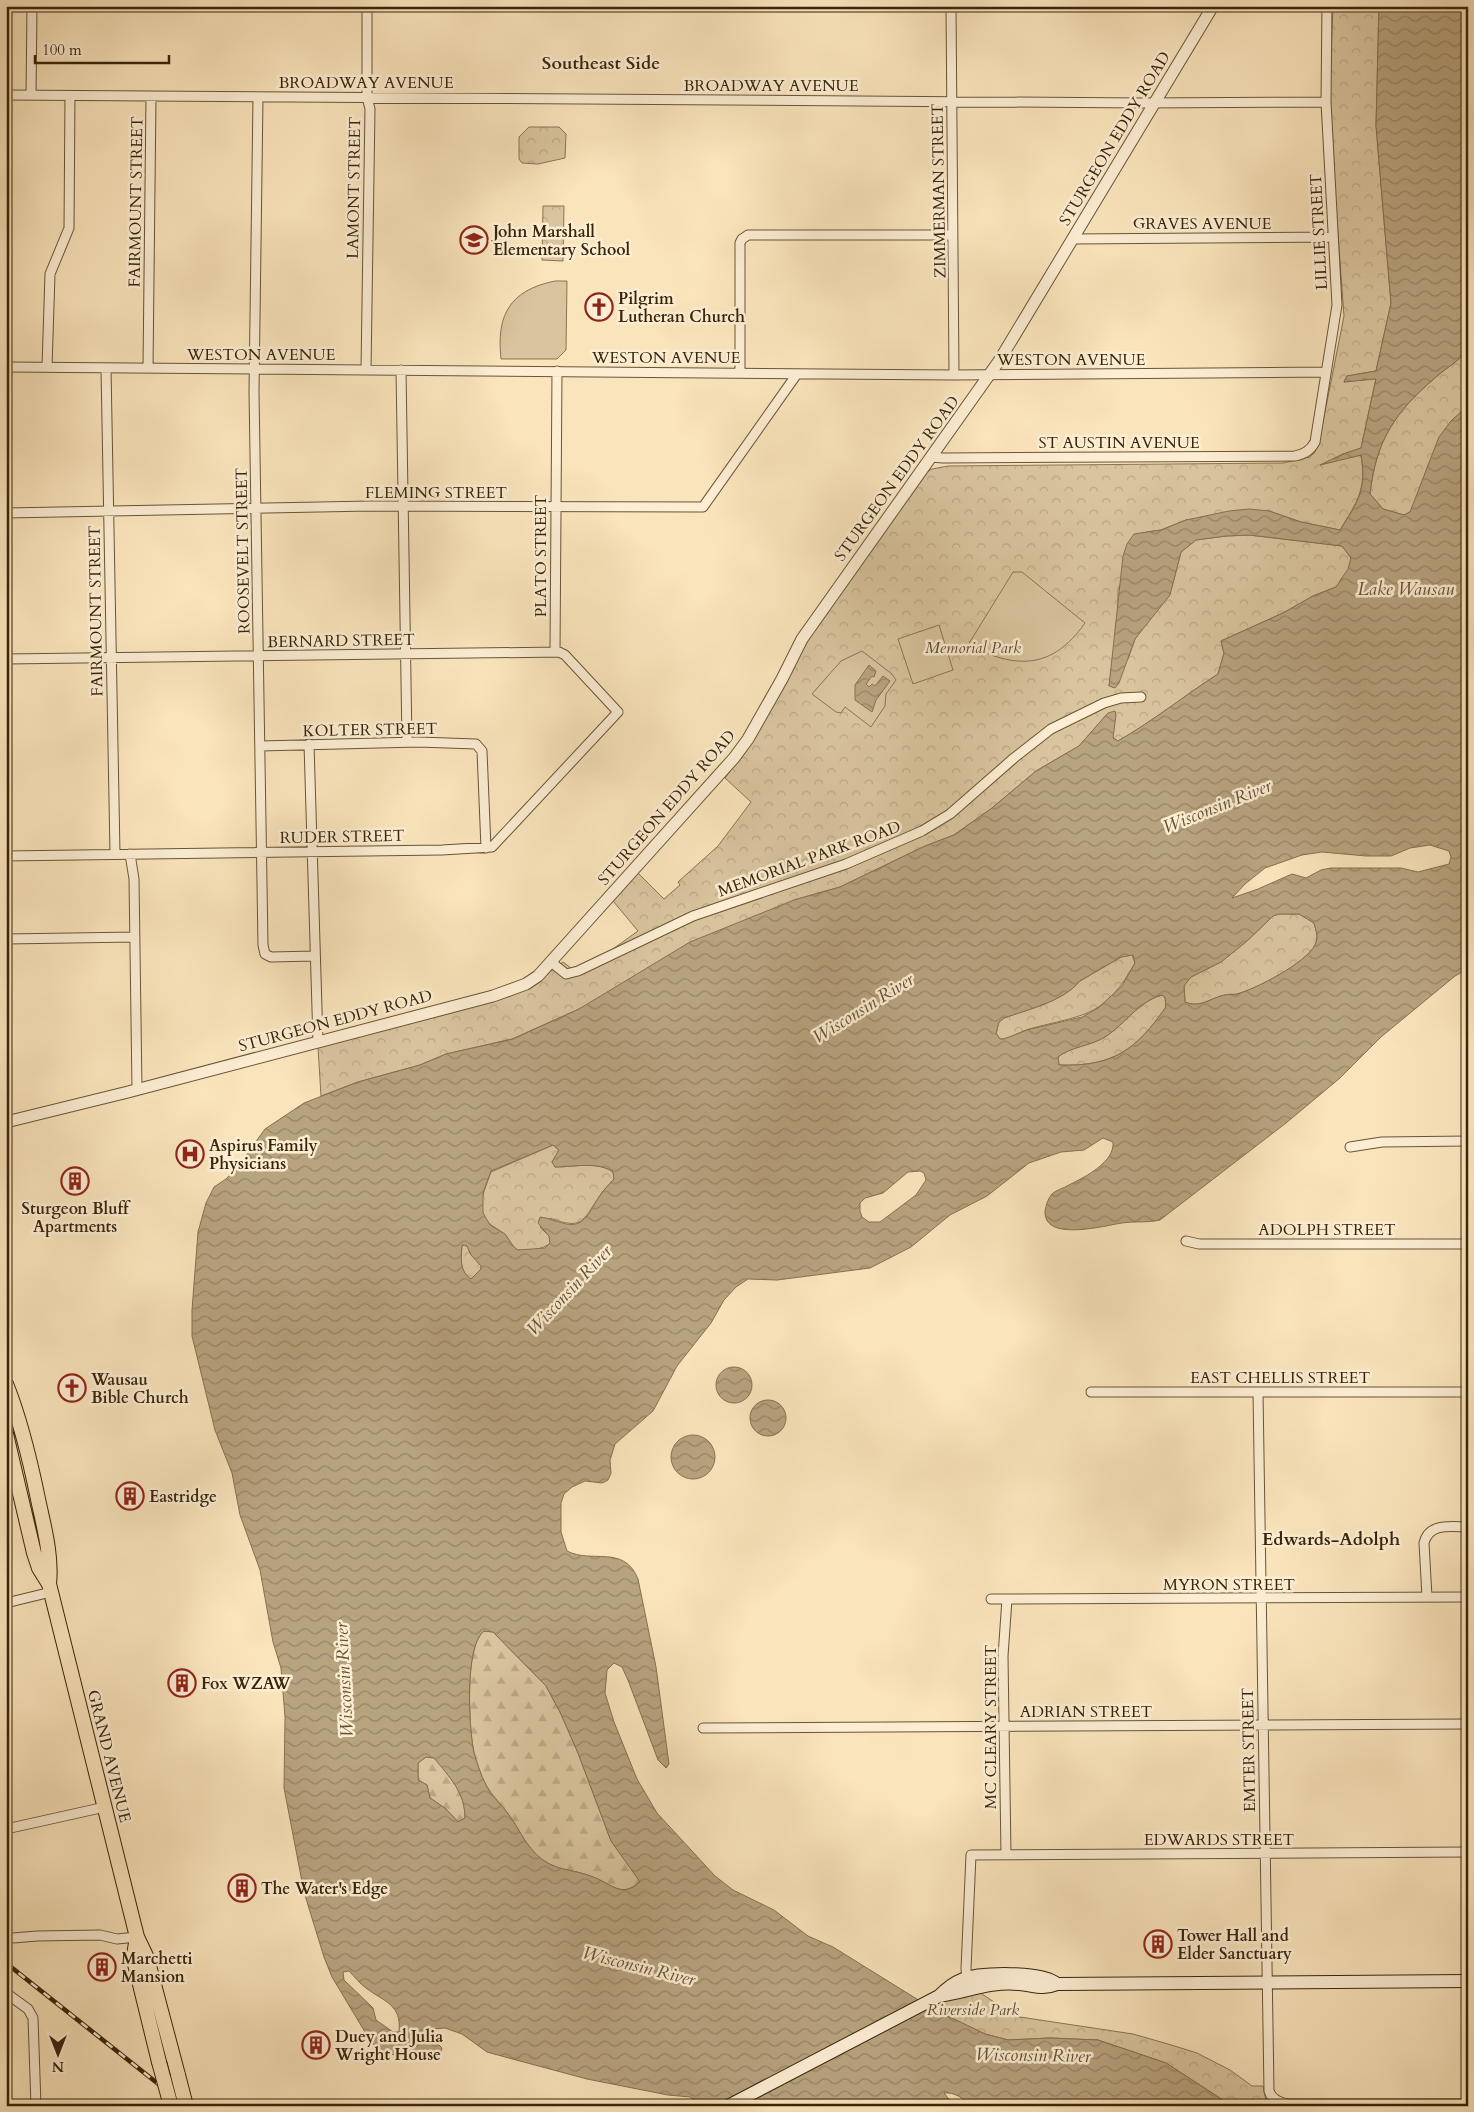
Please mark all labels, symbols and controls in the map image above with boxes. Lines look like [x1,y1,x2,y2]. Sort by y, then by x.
scale bar [35,32,169,64]
text: 100 m [42,40,82,60]
street label: STURGEON EDDY ROAD [1054,47,1176,230]
district label: Southeast Side [542,51,660,76]
street label: BROADWAY AVENUE [278,72,454,94]
street label: BROADWAY AVENUE [683,75,859,97]
street label: ZIMMERMAN STREET [926,103,952,279]
street label: FAIRMOUNT STREET [124,116,148,288]
street label: LAMONT STREET [342,117,366,259]
street label: LILLIE STREET [1305,173,1333,291]
street label: GRAVES AVENUE [1133,213,1271,235]
place label: John Marshall Elementary School [491,221,631,261]
school or university icon: John Marshall Elementary School [459,225,489,255]
place label: Pilgrim Lutheran Church [618,288,745,328]
church icon: Pilgrim Lutheran Church [584,292,614,322]
street label: WESTON AVENUE [186,344,335,366]
street label: WESTON AVENUE [591,347,740,369]
street label: WESTON AVENUE [996,349,1145,371]
street label: STURGEON EDDY ROAD [829,391,964,566]
street label: ST AUSTIN AVENUE [1038,432,1200,454]
street label: ROOSEVELT STREET [231,467,255,634]
street label: FLEMING STREET [365,482,507,504]
street label: PLATO STREET [530,494,552,617]
street label: FAIRMOUNT STREET [84,525,108,697]
water label: Lake Wausau [1358,577,1454,602]
street label: BERNARD STREET [267,629,415,653]
park label: Memorial Park [925,637,1021,659]
street label: KOLTER STREET [302,718,438,742]
street label: STURGEON EDDY ROAD [593,725,741,890]
water label: Wisconsin River [1159,773,1276,840]
street label: MEMORIAL PARK ROAD [715,816,904,902]
street label: RUDER STREET [279,825,405,849]
water label: Wisconsin River [808,967,920,1050]
street label: STURGEON EDDY ROAD [236,985,435,1057]
place label: Aspirus Family Physicians [209,1135,318,1175]
hospital icon: Aspirus Family Physicians [175,1139,205,1169]
building icon: Sturgeon Bluff Apartments [60,1166,90,1196]
place label: Sturgeon Bluff Apartments [22,1198,131,1238]
street label: ADOLPH STREET [1258,1219,1396,1241]
water label: Wisconsin River [521,1239,619,1341]
street label: EAST CHELLIS STREET [1190,1367,1370,1389]
place label: Wausau Bible Church [90,1369,189,1409]
church icon: Wausau Bible Church [57,1373,87,1403]
building icon: Eastridge [115,1481,145,1511]
place label: Eastridge [149,1486,217,1508]
district label: Edwards-Adolph [1262,1527,1400,1552]
street label: MYRON STREET [1163,1574,1295,1596]
water label: Wisconsin River [329,1621,360,1738]
street label: MC CLEARY STREET [980,1645,1002,1809]
building icon: Fox WZAW [167,1668,197,1698]
place label: Fox WZAW [201,1673,291,1695]
street label: EMTER STREET [1237,1687,1261,1812]
street label: GRAND AVENUE [82,1688,136,1825]
street label: ADRIAN STREET [1020,1701,1153,1723]
street label: EDWARDS STREET [1144,1829,1295,1851]
building icon: The Water's Edge [227,1873,257,1903]
place label: The Water's Edge [261,1878,388,1900]
place label: Tower Hall and Elder Sanctuary [1177,1925,1292,1965]
building icon: Tower Hall and Elder Sanctuary [1143,1929,1173,1959]
water label: Wisconsin River [580,1940,699,1993]
place label: Marchetti Mansion [121,1948,193,1988]
building icon: Marchetti Mansion [87,1952,117,1982]
park label: Riverside Park [927,1999,1019,2021]
place label: Duey and Julia Wright House [334,2026,443,2066]
north arrow [32,2030,82,2080]
building icon: Duey and Julia Wright House [301,2030,331,2060]
water label: Wisconsin River [975,2042,1092,2069]
text: N [52,2057,64,2076]

